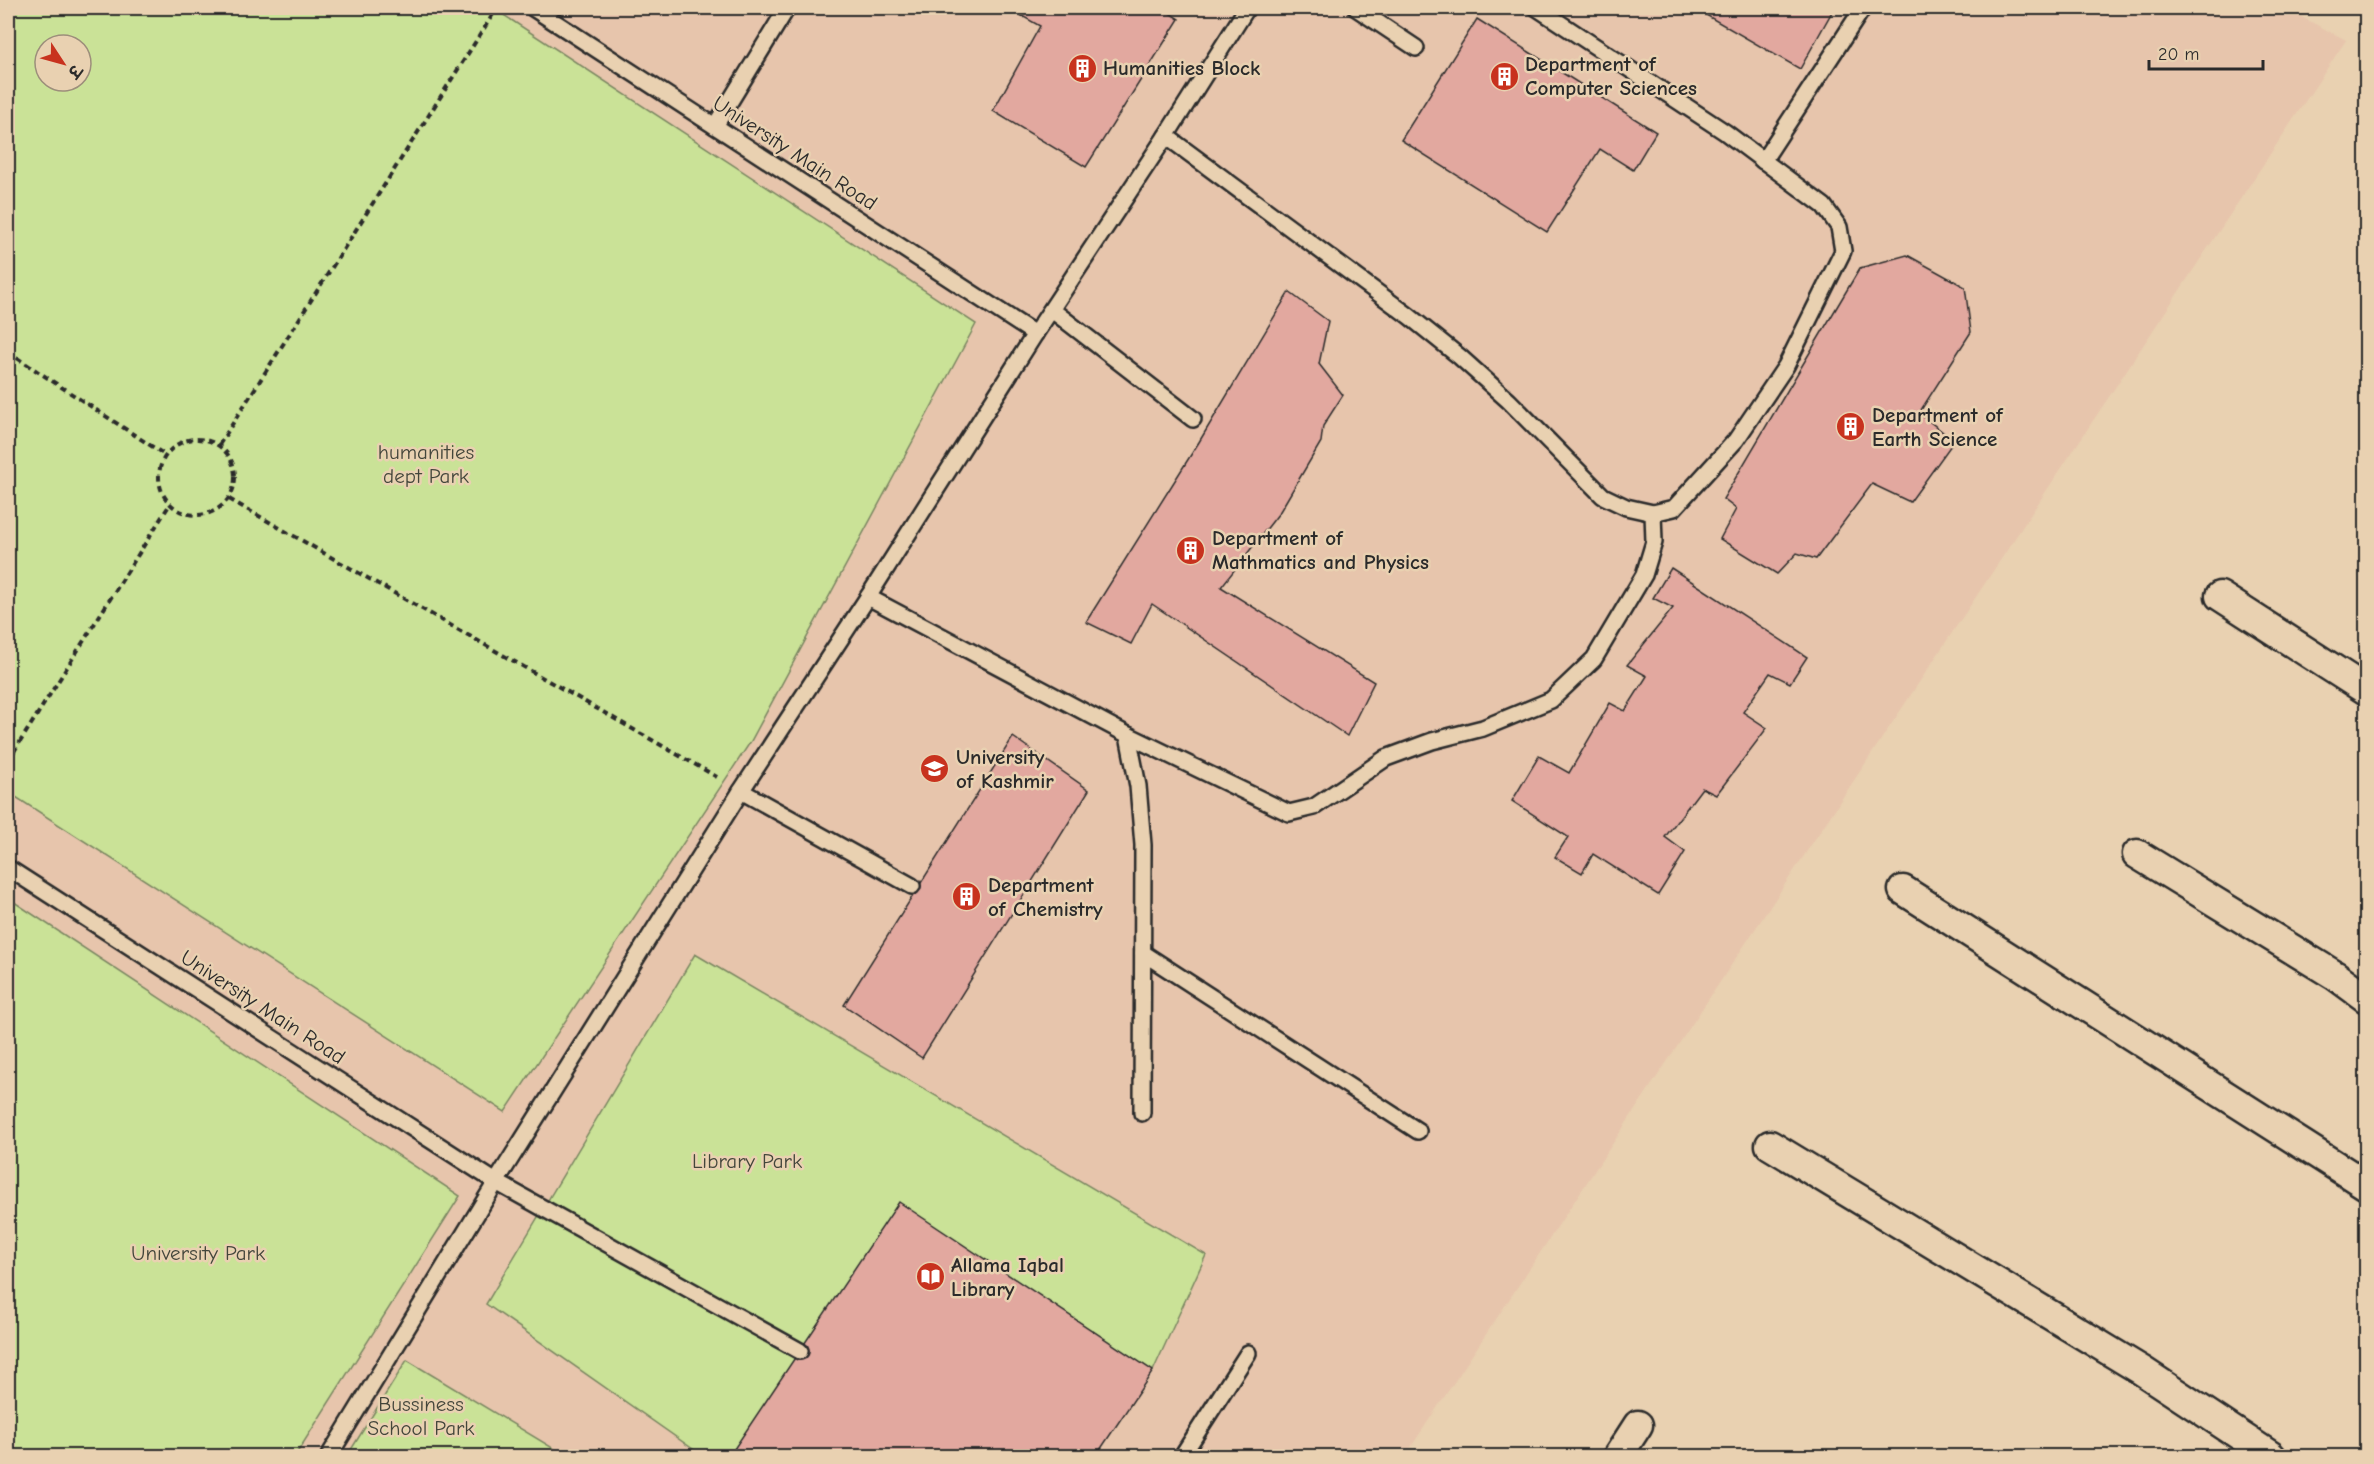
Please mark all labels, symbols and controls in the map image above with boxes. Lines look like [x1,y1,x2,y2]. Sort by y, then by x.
north arrow [33,33,93,93]
scale bar [2149,33,2263,71]
text: 20 m [2158,44,2199,65]
building icon: Humanities Block [1066,52,1098,84]
place label: Department of Computer Sciences [1525,52,1697,100]
place label: Humanities Block [1103,56,1261,80]
text: उ [63,60,86,82]
building icon: Department of Computer Sciences [1488,60,1520,92]
street label: University Main Road [708,91,882,215]
place label: Department of Earth Science [1872,403,2004,451]
building icon: Department of Earth Science [1835,411,1867,443]
park label: humanities dept Park [378,440,474,488]
place label: Department of Mathmatics and Physics [1212,526,1429,574]
building icon: Department of Mathmatics and Physics [1175,534,1207,566]
place label: University of Kashmir [956,745,1054,793]
school or university icon: University of Kashmir [919,753,951,785]
place label: Department of Chemistry [988,873,1103,921]
building icon: Department of Chemistry [951,881,983,913]
street label: University Main Road [176,945,350,1069]
park label: Library Park [692,1149,802,1173]
park label: University Park [131,1241,265,1265]
place label: Allama Iqbal Library [951,1253,1064,1301]
library icon: Allama Iqbal Library [914,1261,946,1293]
park label: Bussiness School Park [367,1392,475,1440]

